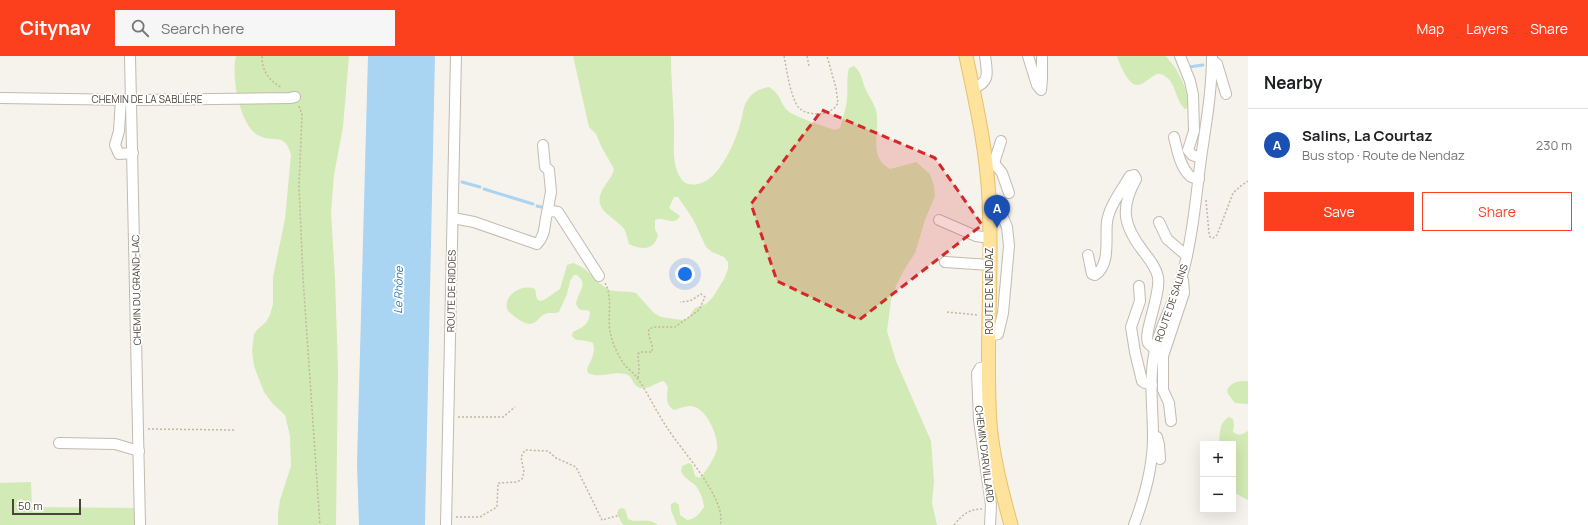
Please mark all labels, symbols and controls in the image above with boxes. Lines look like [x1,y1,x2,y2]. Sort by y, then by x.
search box [115,10,395,46]
text: Citynav [20,15,91,41]
icon: search [129,17,151,39]
text: Search here [161,18,244,39]
text: Map [1416,19,1444,38]
text: Layers [1466,19,1508,38]
text: Share [1530,19,1568,38]
text: Nearby [1264,71,1322,94]
street label: CHEMIN DE LA SABLIÈRE [92,92,203,106]
text: Salins, La Courtaz [1302,125,1432,146]
text: A [1273,136,1281,154]
text: 230 m [1536,136,1572,154]
text: Bus stop · Route de Nendaz [1302,146,1465,164]
button: Save [1264,192,1414,231]
button: Share [1422,192,1572,231]
pin: A [984,195,1010,228]
street label: CHEMIN DU GRAND-LAC [128,234,144,346]
street label: ROUTE DE NENDAZ [982,247,996,335]
street label: ROUTE DE RIDDES [443,250,459,332]
street label: ROUTE DE SALINS [1151,262,1191,344]
your location [675,264,695,284]
water label: Le Rhône [390,266,406,314]
street label: CHEMIN D'ARVILLARD [972,405,998,504]
map controls [1200,441,1236,513]
button: + [1200,441,1236,477]
button: − [1200,477,1236,513]
scale bar [12,497,81,516]
text: 50 m [18,498,43,513]

